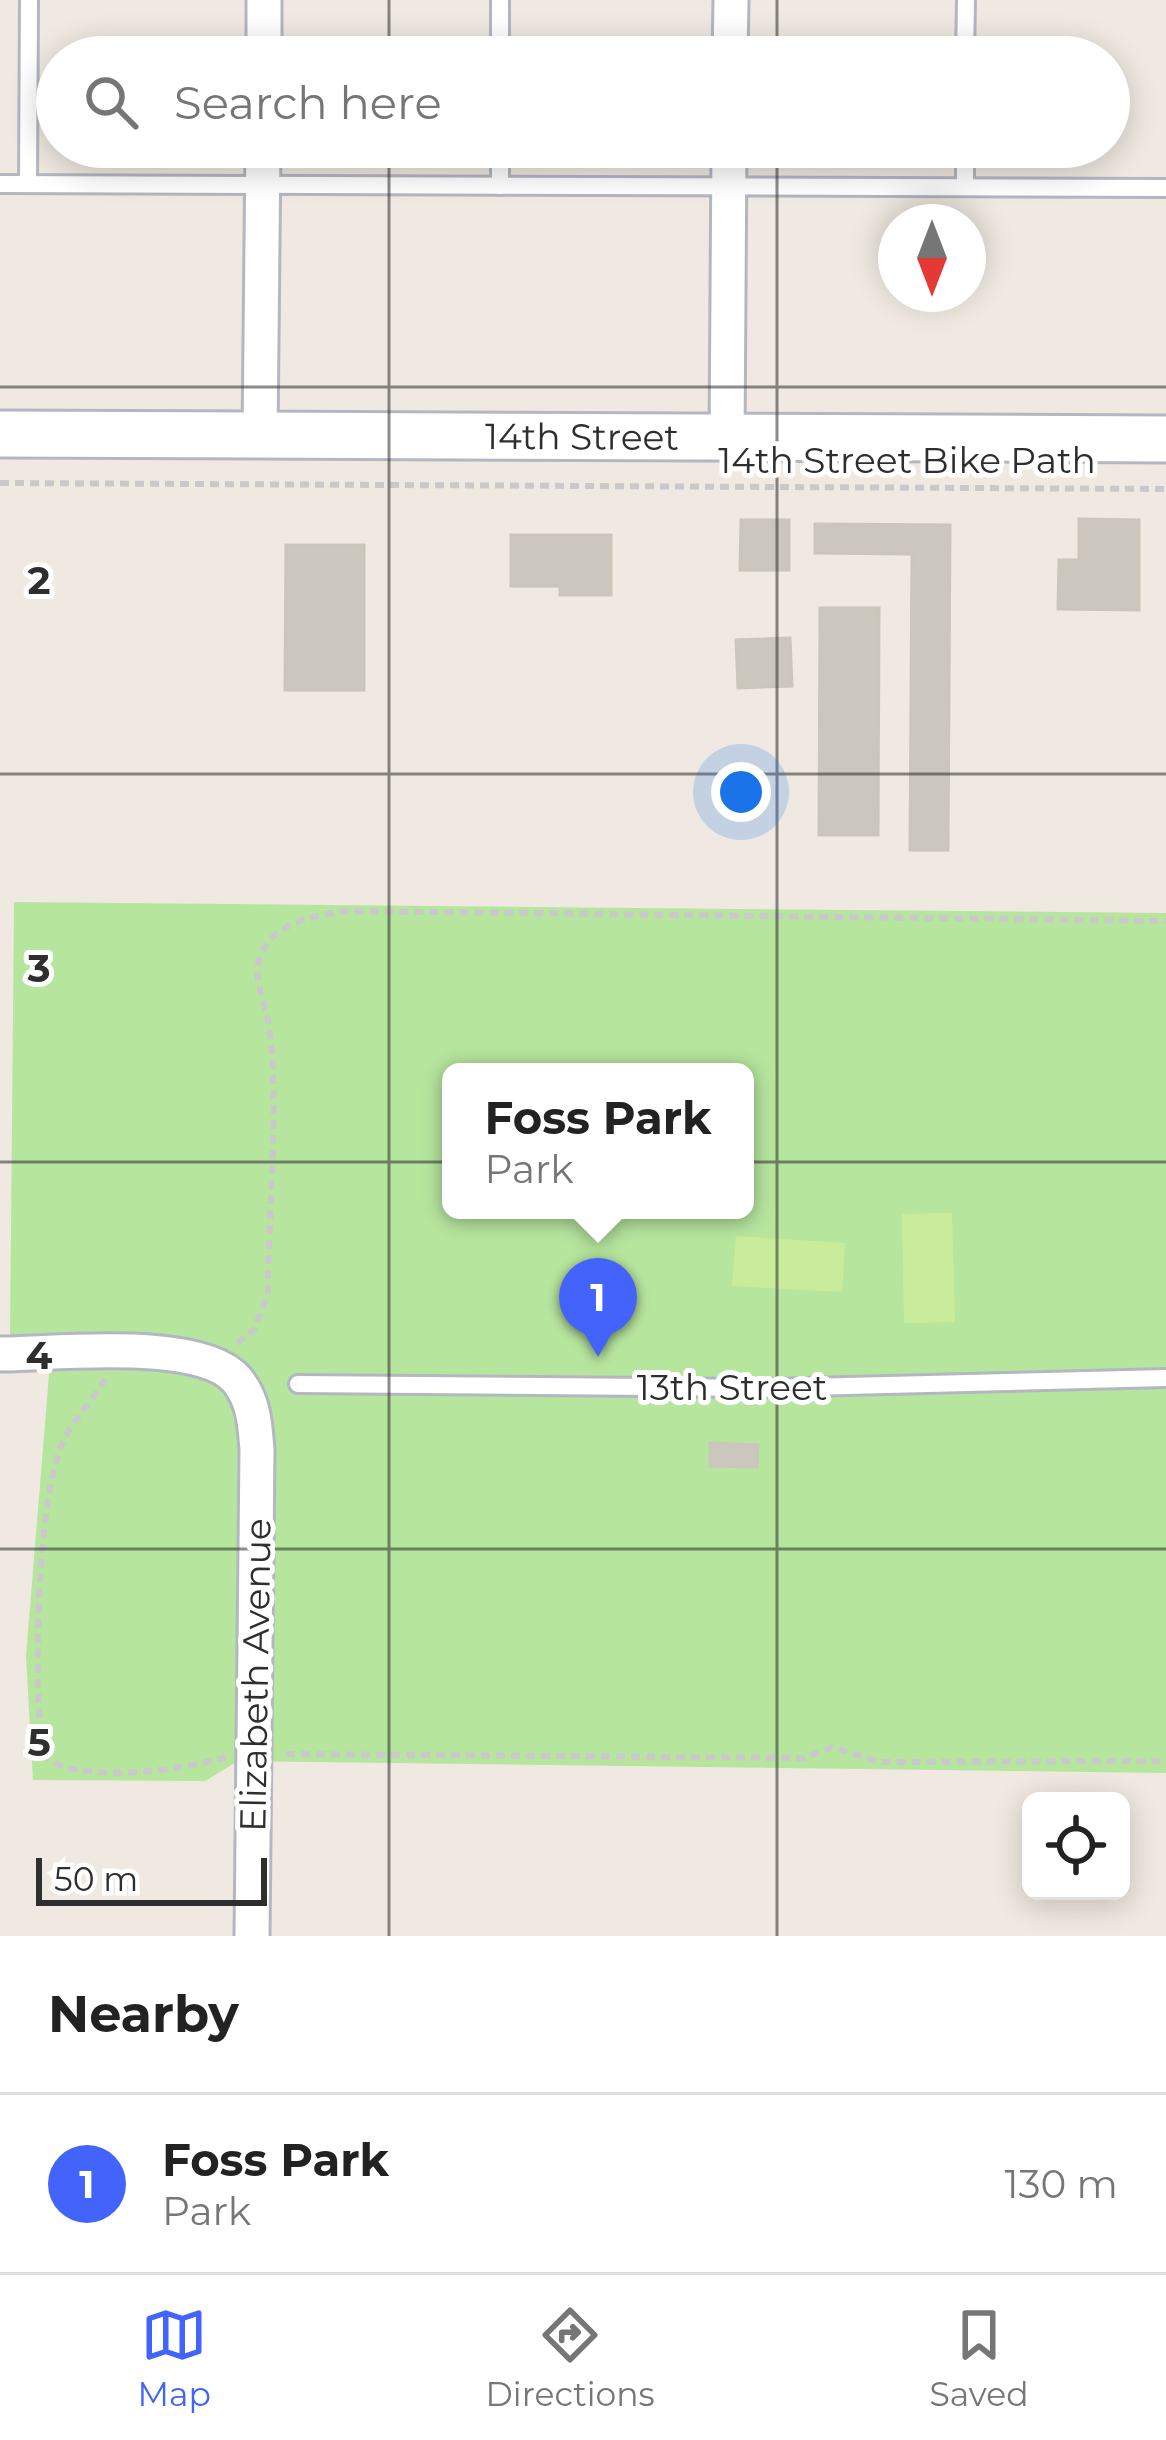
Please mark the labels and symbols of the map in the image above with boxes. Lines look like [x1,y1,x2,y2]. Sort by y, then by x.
north arrow [878,204,986,312]
street label: 14th Street [485,414,679,459]
street label: 14th Street Bike Path [718,438,1096,482]
text: 2 [27,556,51,604]
your location [711,762,771,822]
text: 3 [26,944,51,992]
pin: 1 [559,1258,637,1357]
text: 4 [26,1331,53,1379]
street label: 13th Street [637,1365,827,1409]
street label: Elizabeth Avenue [230,1518,280,1832]
text: 5 [27,1718,51,1766]
scale bar [36,1852,267,1905]

